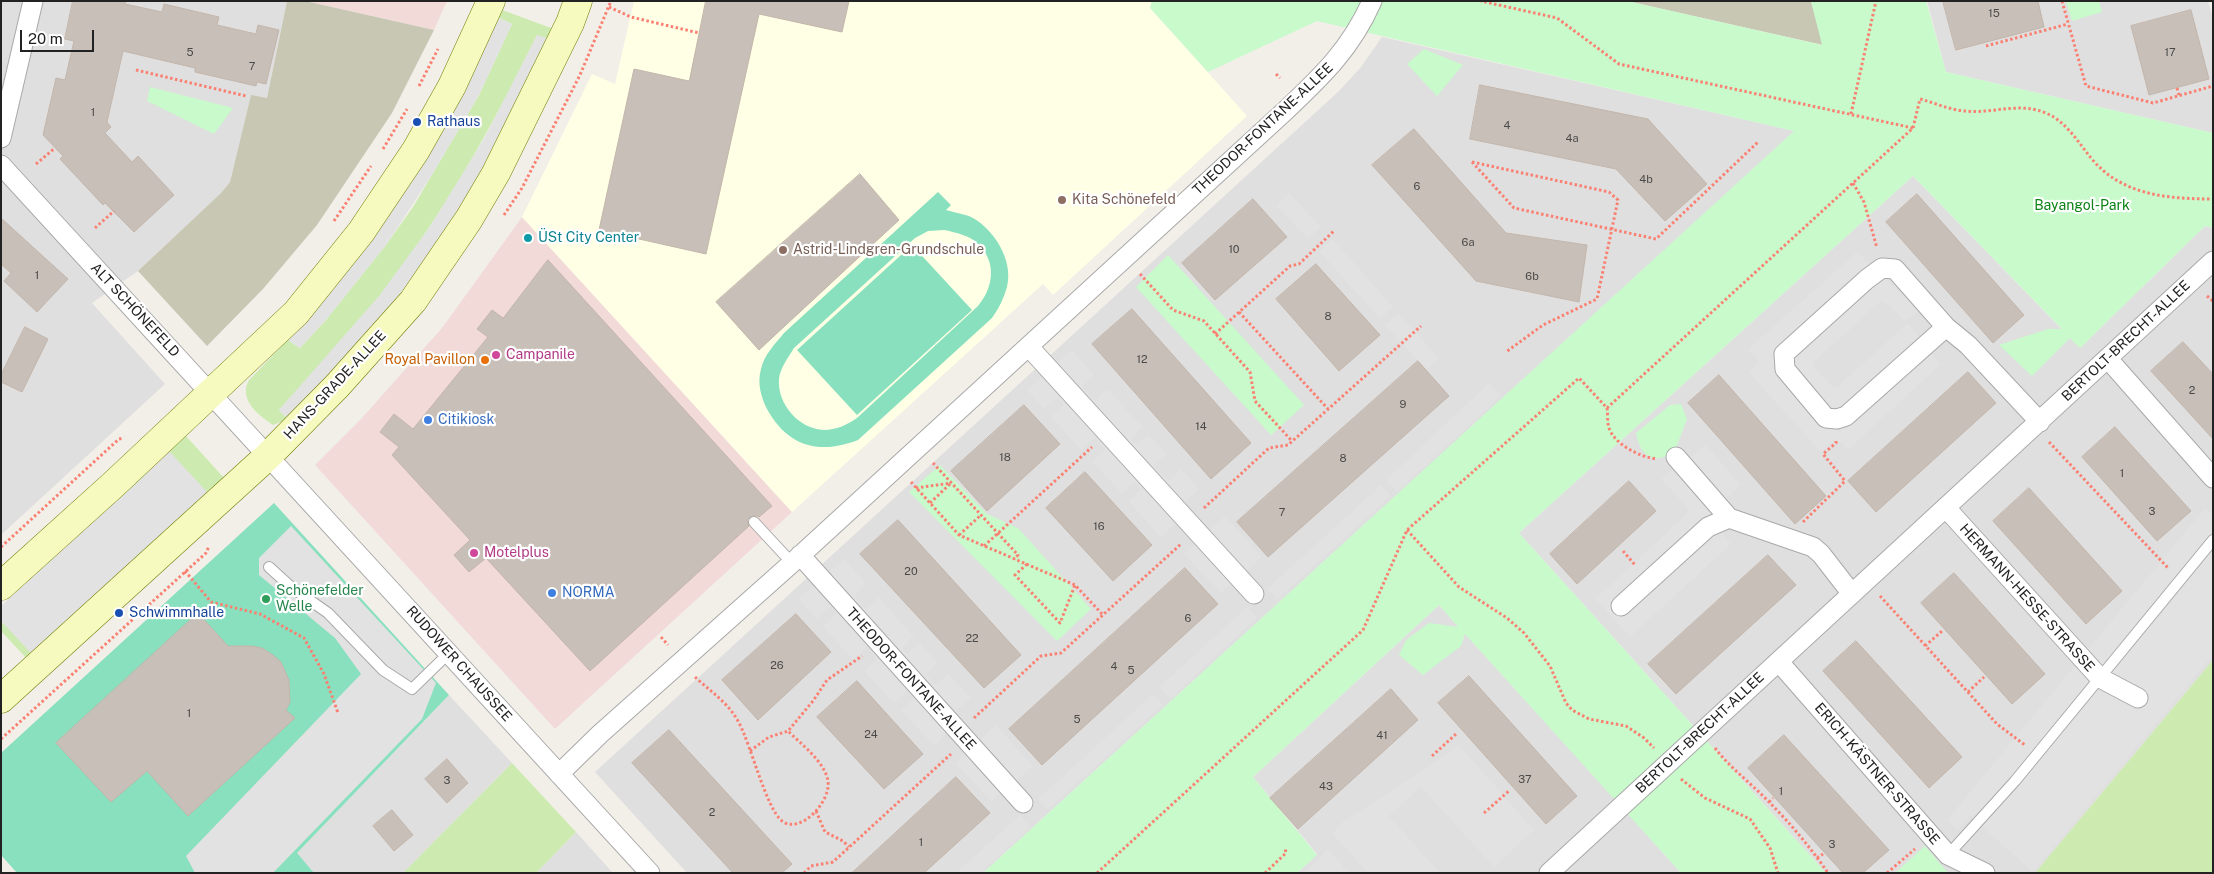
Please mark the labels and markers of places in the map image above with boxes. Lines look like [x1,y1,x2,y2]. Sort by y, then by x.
place label: Rathaus [427,114,480,130]
marker: Rathaus [411,116,423,128]
place label: Kita Schönefeld [1072,192,1176,208]
marker: Kita Schönefeld [1056,194,1068,206]
place label: ÜSt City Center [538,230,639,246]
marker: ÜSt City Center [522,232,534,244]
place label: Astrid-Lindgren-Grundschule [793,242,984,258]
marker: Astrid-Lindgren-Grundschule [777,244,789,256]
place label: Campanile [506,347,575,363]
marker: Campanile [490,349,502,361]
place label: Royal Pavillon [384,352,475,368]
marker: Royal Pavillon [479,354,491,366]
place label: Citikiosk [438,412,494,428]
marker: Citikiosk [422,414,434,426]
place label: Motelplus [484,545,549,561]
marker: Motelplus [468,547,480,559]
place label: Schönefelder Welle [276,583,364,616]
place label: NORMA [562,585,615,601]
marker: NORMA [546,587,558,599]
marker: Schönefelder Welle [260,593,272,605]
place label: Schwimmhalle [129,605,224,621]
marker: Schwimmhalle [113,607,125,619]

